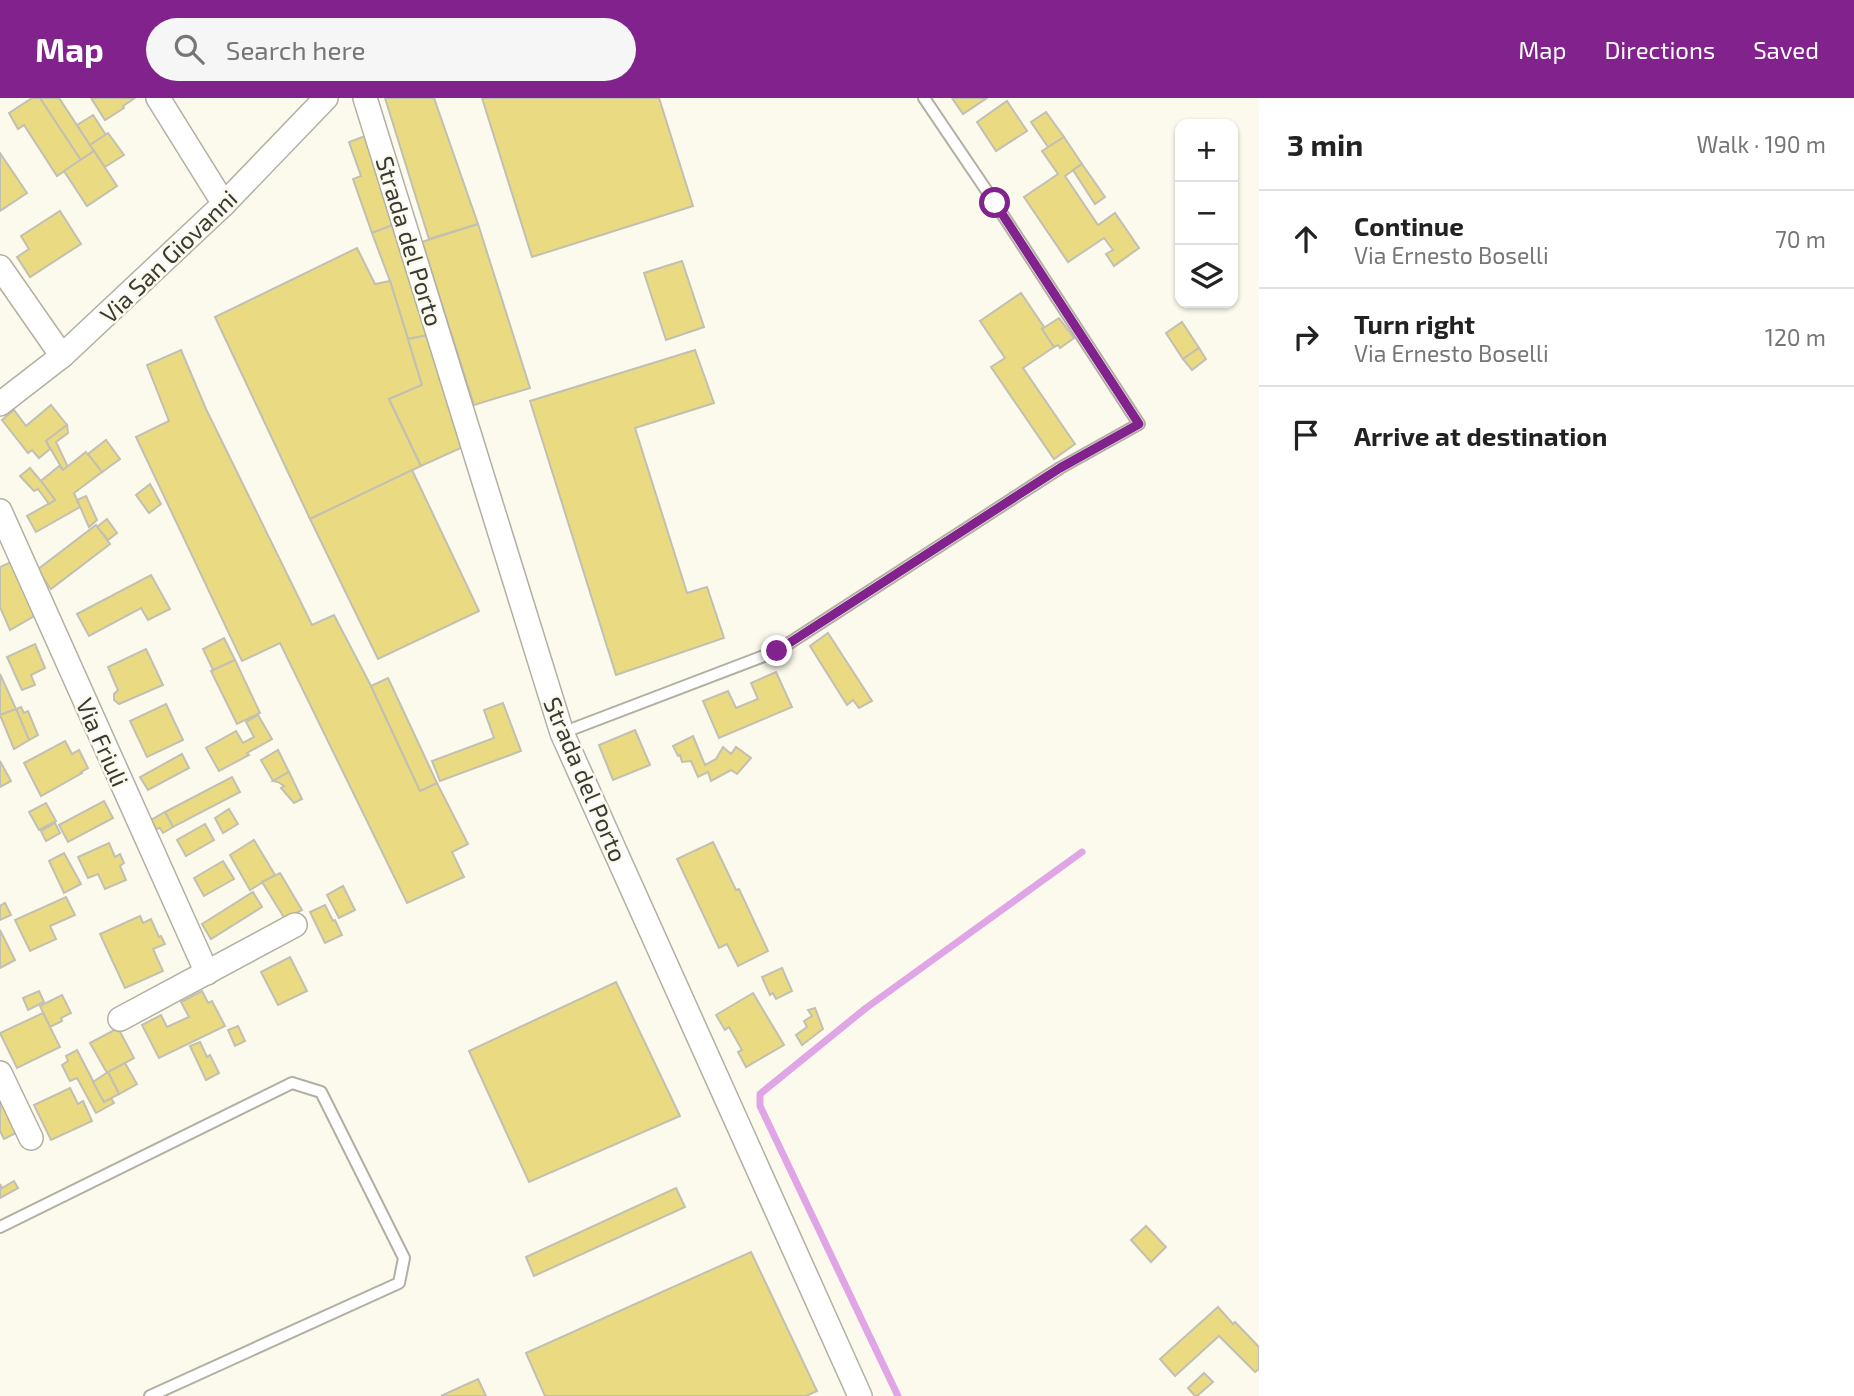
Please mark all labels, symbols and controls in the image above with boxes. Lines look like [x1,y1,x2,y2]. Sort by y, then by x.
search box [146,18,636,81]
text: Map [35,29,104,69]
icon: search [170,30,208,68]
text: Search here [226,34,365,65]
text: Map [1518,35,1566,64]
text: Directions [1604,35,1715,64]
text: Saved [1753,35,1819,64]
map controls [1175,119,1238,308]
button: + [1175,119,1238,182]
text: 3 min [1287,126,1363,162]
text: Walk · 190 m [1696,130,1826,158]
street label: Strada del Porto [370,153,450,329]
button: − [1175,182,1238,245]
street label: Via San Giovanni [93,183,243,329]
route start [979,187,1010,218]
text: Continue [1354,210,1464,241]
icon: ahead [1287,220,1325,258]
text: 70 m [1775,225,1826,253]
text: Via Ernesto Boselli [1354,241,1549,269]
button: layers [1175,245,1238,308]
text: Turn right [1354,308,1475,339]
icon: right [1287,318,1325,356]
text: 120 m [1765,323,1826,351]
text: Via Ernesto Boselli [1354,339,1549,367]
icon: arrive [1287,416,1325,454]
text: Arrive at destination [1354,420,1607,451]
route end [761,635,792,666]
street label: Strada del Porto [538,692,634,866]
street label: Via Friuli [71,693,135,791]

